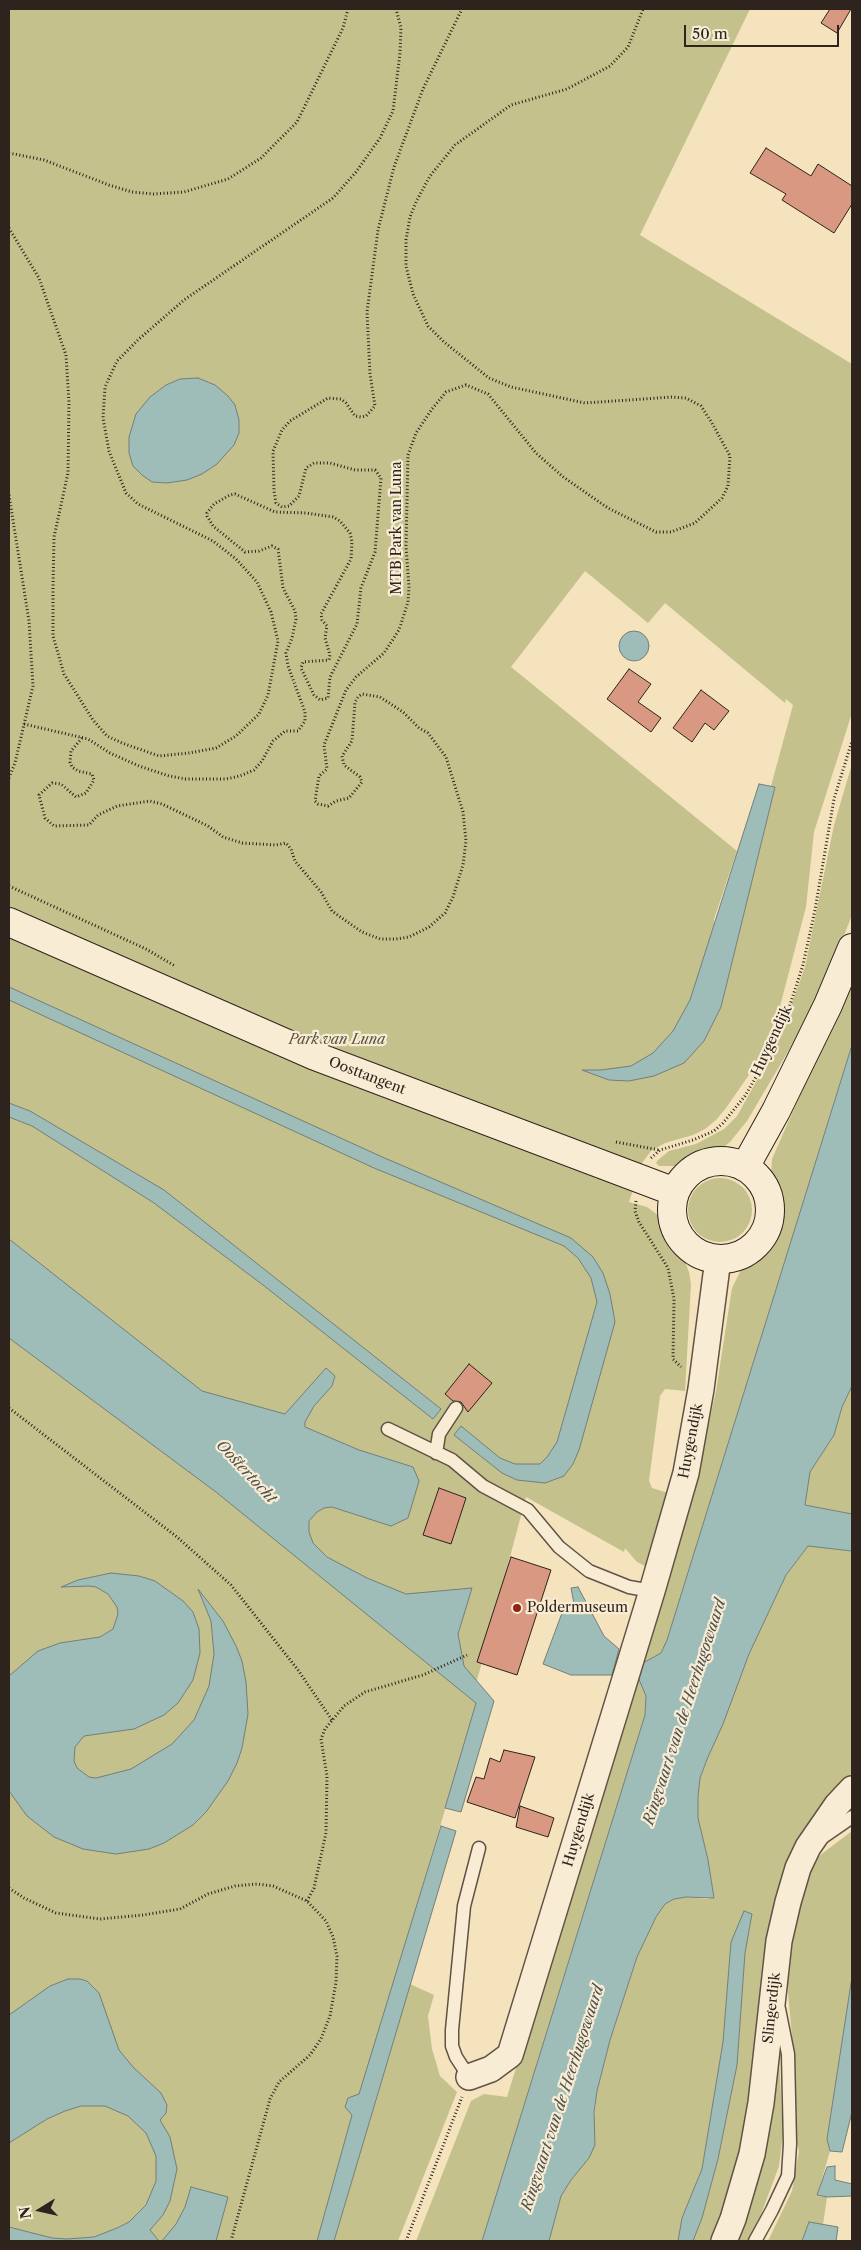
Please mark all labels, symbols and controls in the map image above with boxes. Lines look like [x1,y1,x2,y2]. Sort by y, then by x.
scale bar [686,15,841,47]
text: 50 m [692,24,728,43]
street label: MTB Park van Luna [389,461,405,595]
street label: Huygendijk [748,1003,796,1079]
park label: Park van Luna [289,1032,385,1048]
street label: Oosttangent [326,1054,408,1098]
street label: Huygendijk [675,1402,707,1480]
water label: Oostertocht [212,1437,280,1507]
water label: Ringvaart van de Heerhugowaard [640,1597,730,1827]
place label: Poldermuseum [527,1600,628,1616]
marker: Poldermuseum [511,1602,523,1614]
street label: Huygendijk [560,1791,598,1869]
street label: Slingerdijk [760,1972,784,2044]
water label: Ringvaart van de Heerhugowaard [518,1983,608,2213]
north arrow [15,2185,65,2235]
text: N [15,2205,35,2220]

